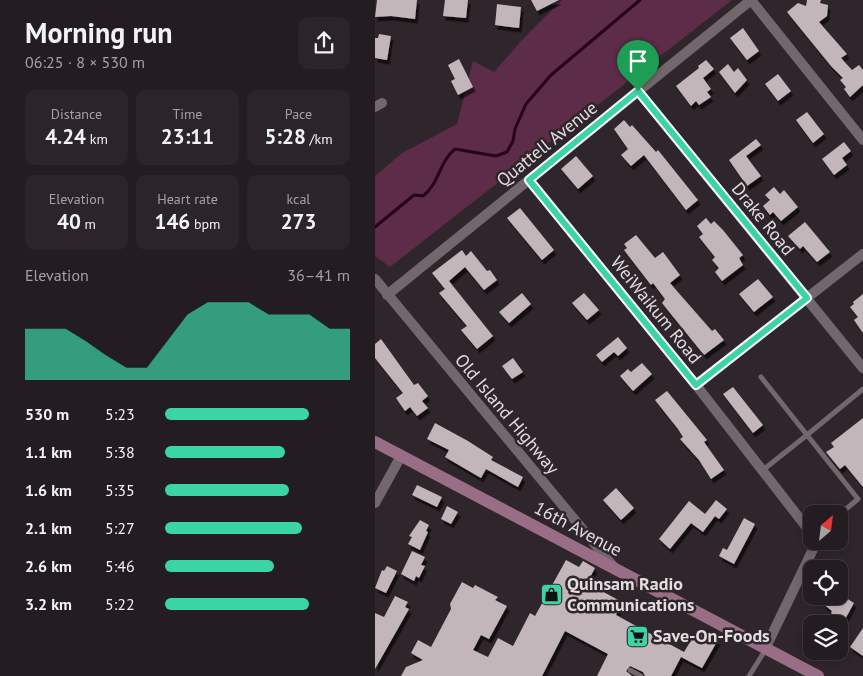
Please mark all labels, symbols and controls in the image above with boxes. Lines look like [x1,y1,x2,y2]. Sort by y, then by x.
text: Morning run [25,14,173,51]
button: share [298,17,350,69]
pin [617,40,659,91]
icon: arrive [624,47,652,75]
text: 06:25 · 8 × 530 m [25,52,145,72]
street label: Quattell Avenue [492,96,602,191]
text: Distance [51,105,102,123]
text: Time [172,105,203,123]
text: Pace [285,105,312,123]
text: 4.24 [45,123,86,150]
text: 23:11 [161,123,214,150]
text: 5:28 [264,123,306,150]
text: km [86,130,108,148]
text: /km [306,130,333,148]
street label: Drake Road [727,178,800,260]
text: Elevation [49,190,104,208]
text: Heart rate [157,190,218,208]
text: kcal [287,190,310,208]
text: 40 [57,208,81,235]
text: 146 [155,208,190,235]
text: 273 [281,208,316,235]
text: m [81,215,96,233]
text: bpm [190,215,220,233]
street label: WeiWaikum Road [606,251,707,368]
text: Elevation [25,265,89,285]
text: 36–41 m [287,265,350,285]
street label: Old Island Highway [450,349,565,479]
text: 530 m [25,404,69,424]
text: 5:23 [105,404,135,424]
text: 1.1 km [25,442,72,462]
text: 5:38 [105,442,135,462]
text: 1.6 km [25,480,72,500]
text: 5:35 [105,480,135,500]
street label: 16th Avenue [530,496,626,561]
north arrow [803,505,847,550]
map controls [803,505,848,660]
text: 2.1 km [25,518,72,538]
text: 5:27 [105,518,135,538]
text: 2.6 km [25,556,72,576]
text: 5:46 [105,556,135,576]
button: locate [803,560,848,605]
place label: Quinsam Radio Communications [567,572,695,616]
shop icon: Quinsam Radio Communications [539,582,563,606]
text: 3.2 km [25,594,72,614]
text: 5:22 [105,594,135,614]
button: layers [803,615,848,660]
supermarket icon: Save-On-Foods [625,624,649,648]
place label: Save-On-Foods [653,624,770,647]

